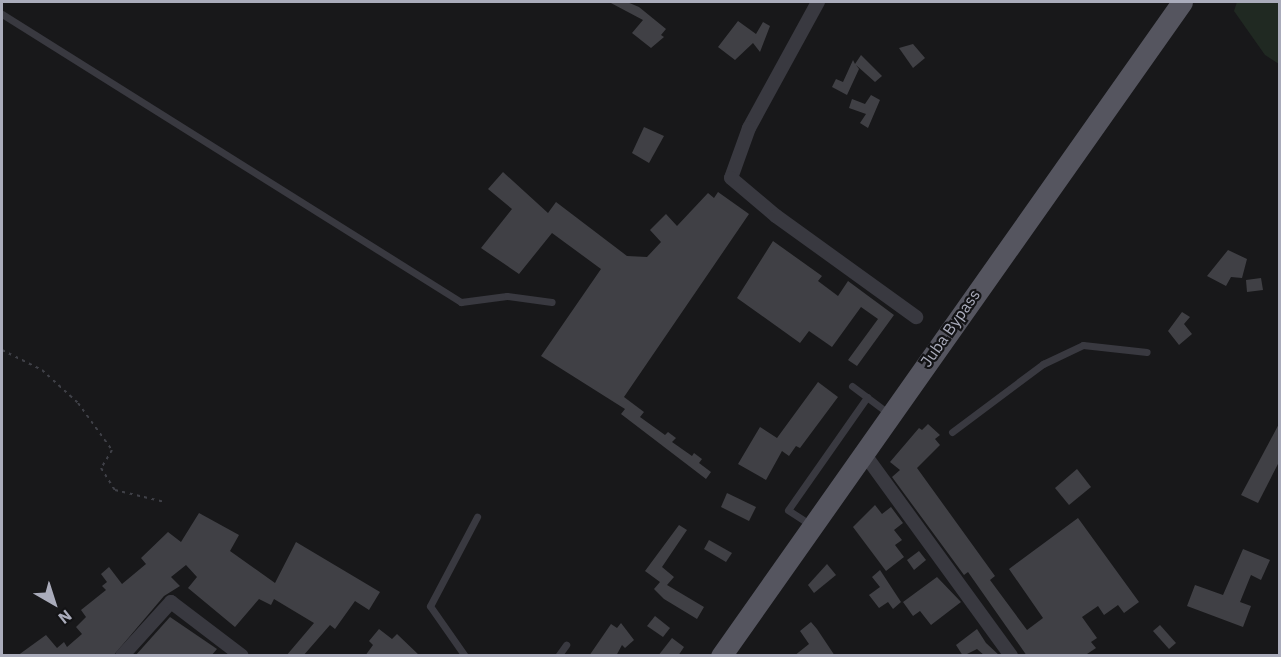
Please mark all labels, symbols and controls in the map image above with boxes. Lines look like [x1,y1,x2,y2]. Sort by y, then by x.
street label: Juba Bypass [916,285,984,371]
north arrow [24,573,84,633]
text: N [55,606,76,628]

